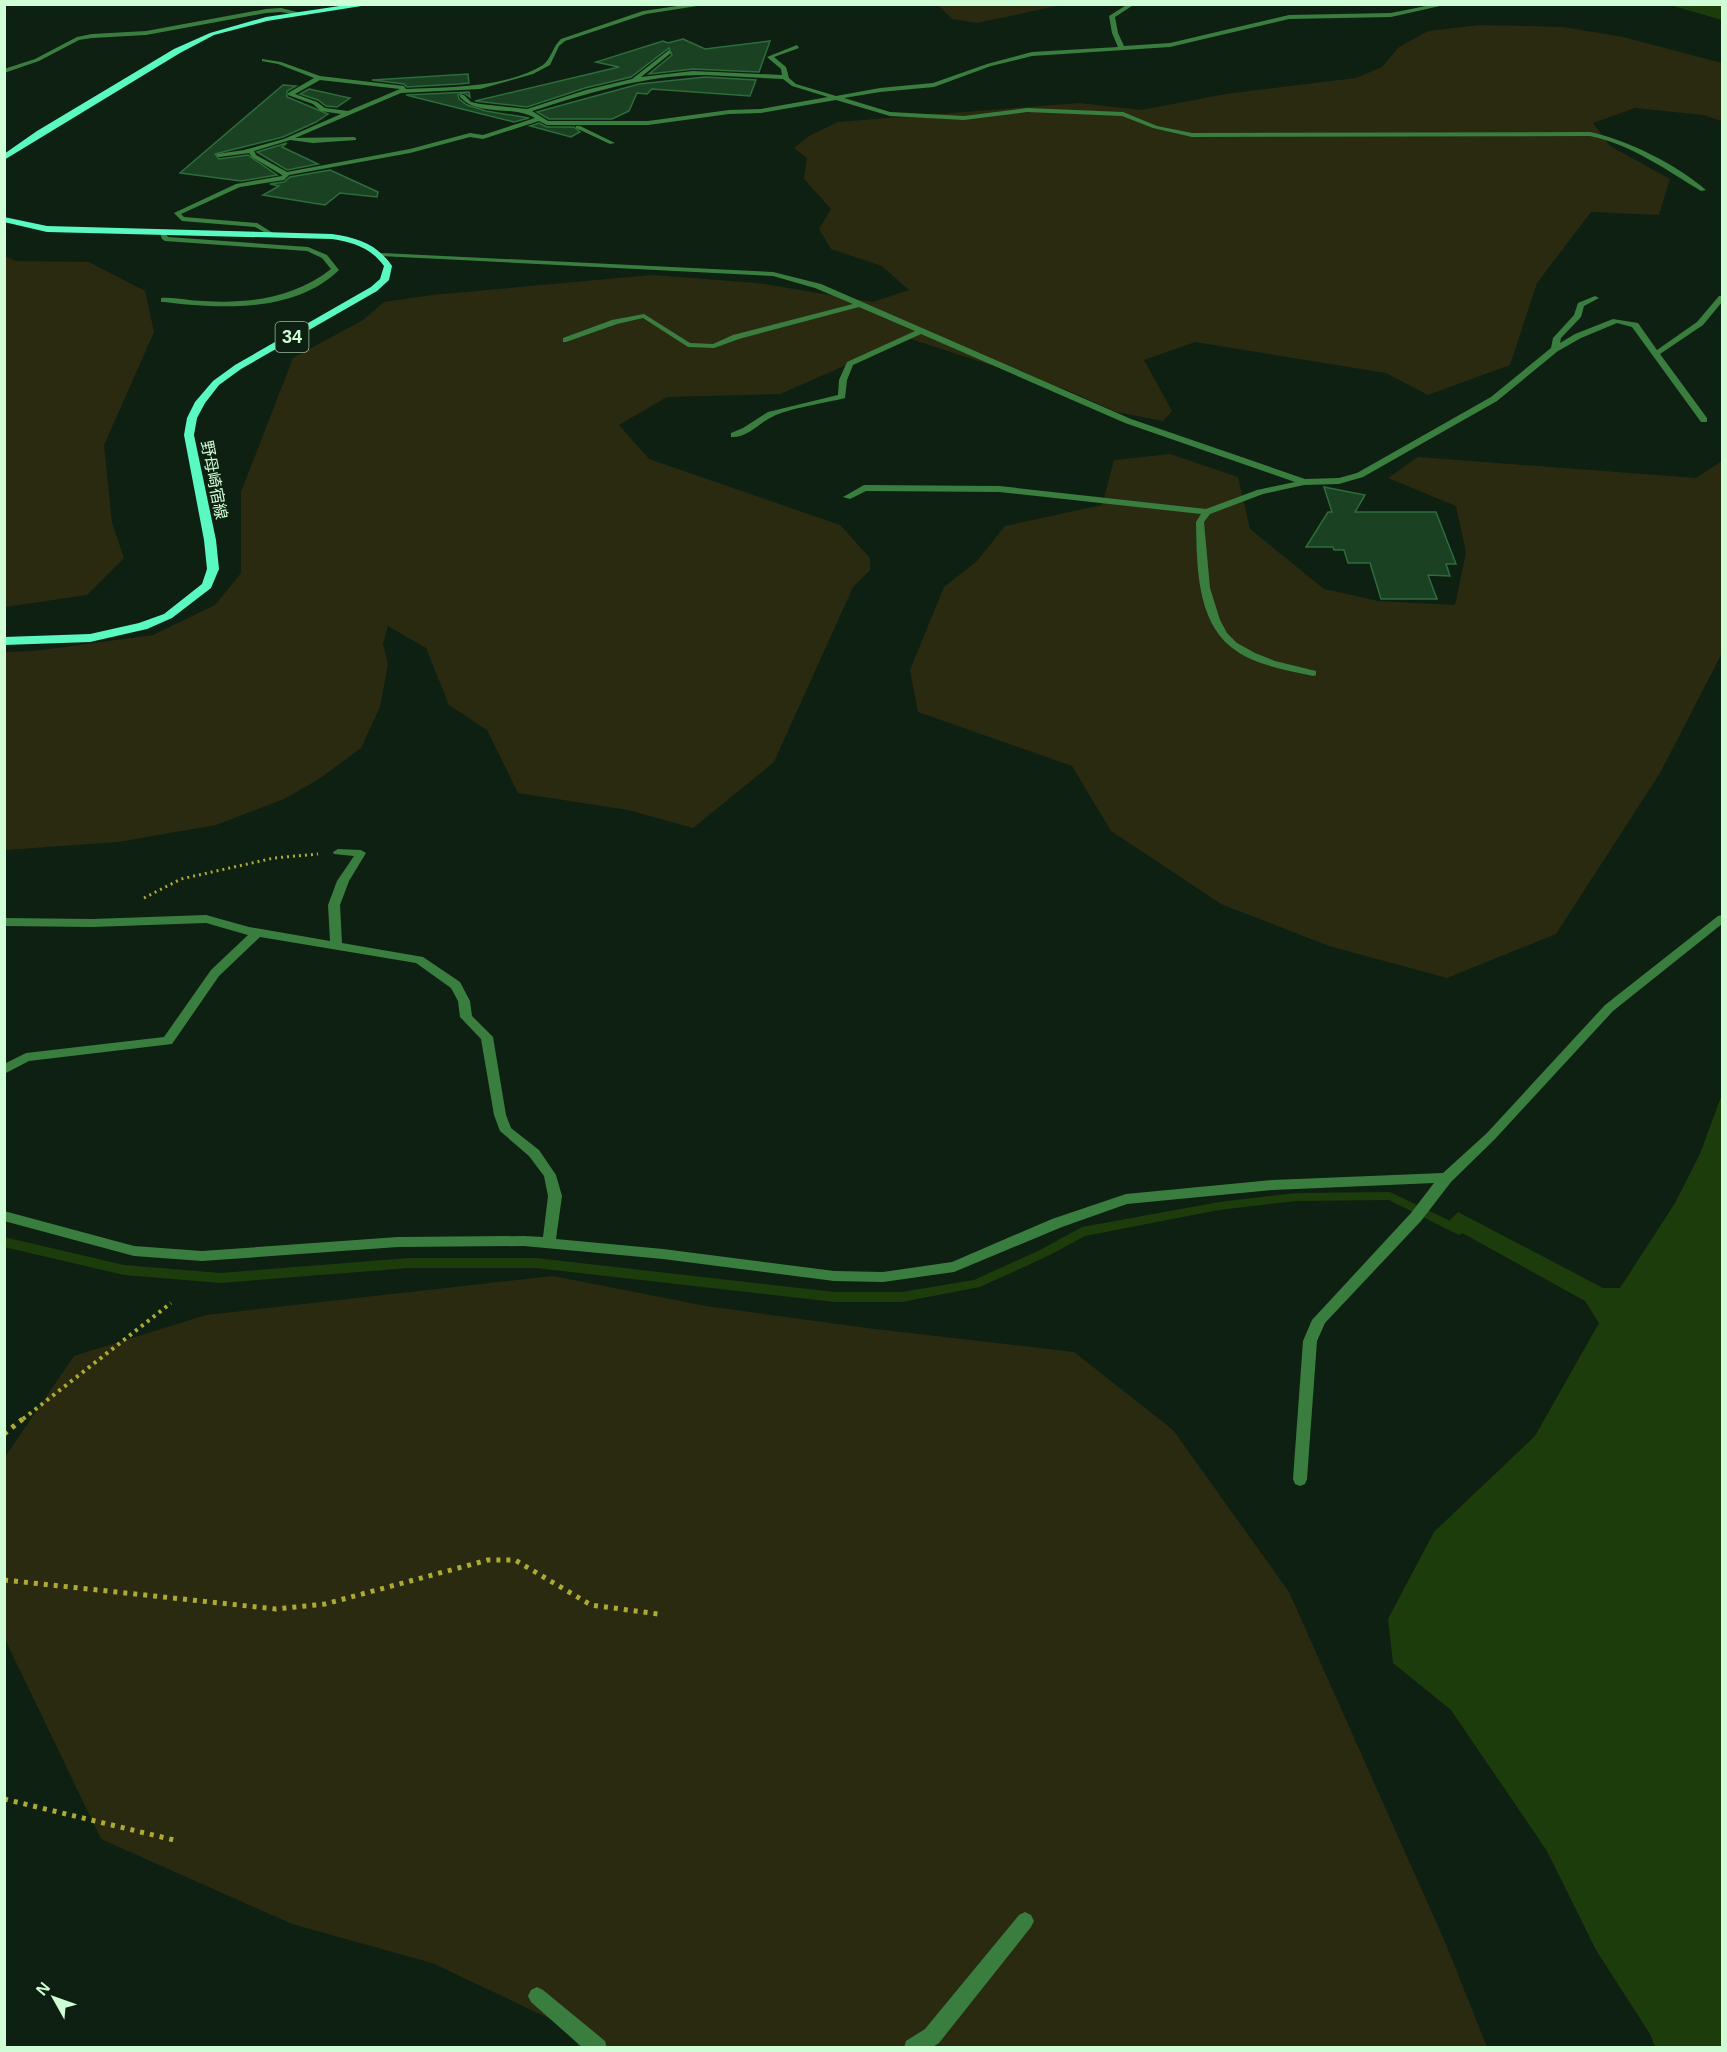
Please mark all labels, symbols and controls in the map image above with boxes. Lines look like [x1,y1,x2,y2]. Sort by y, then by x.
road number: 34 [276,322,308,352]
street label: 野母崎宿線 [198,439,230,521]
north arrow [24,1968,84,2028]
text: N [33,1979,53,1999]

